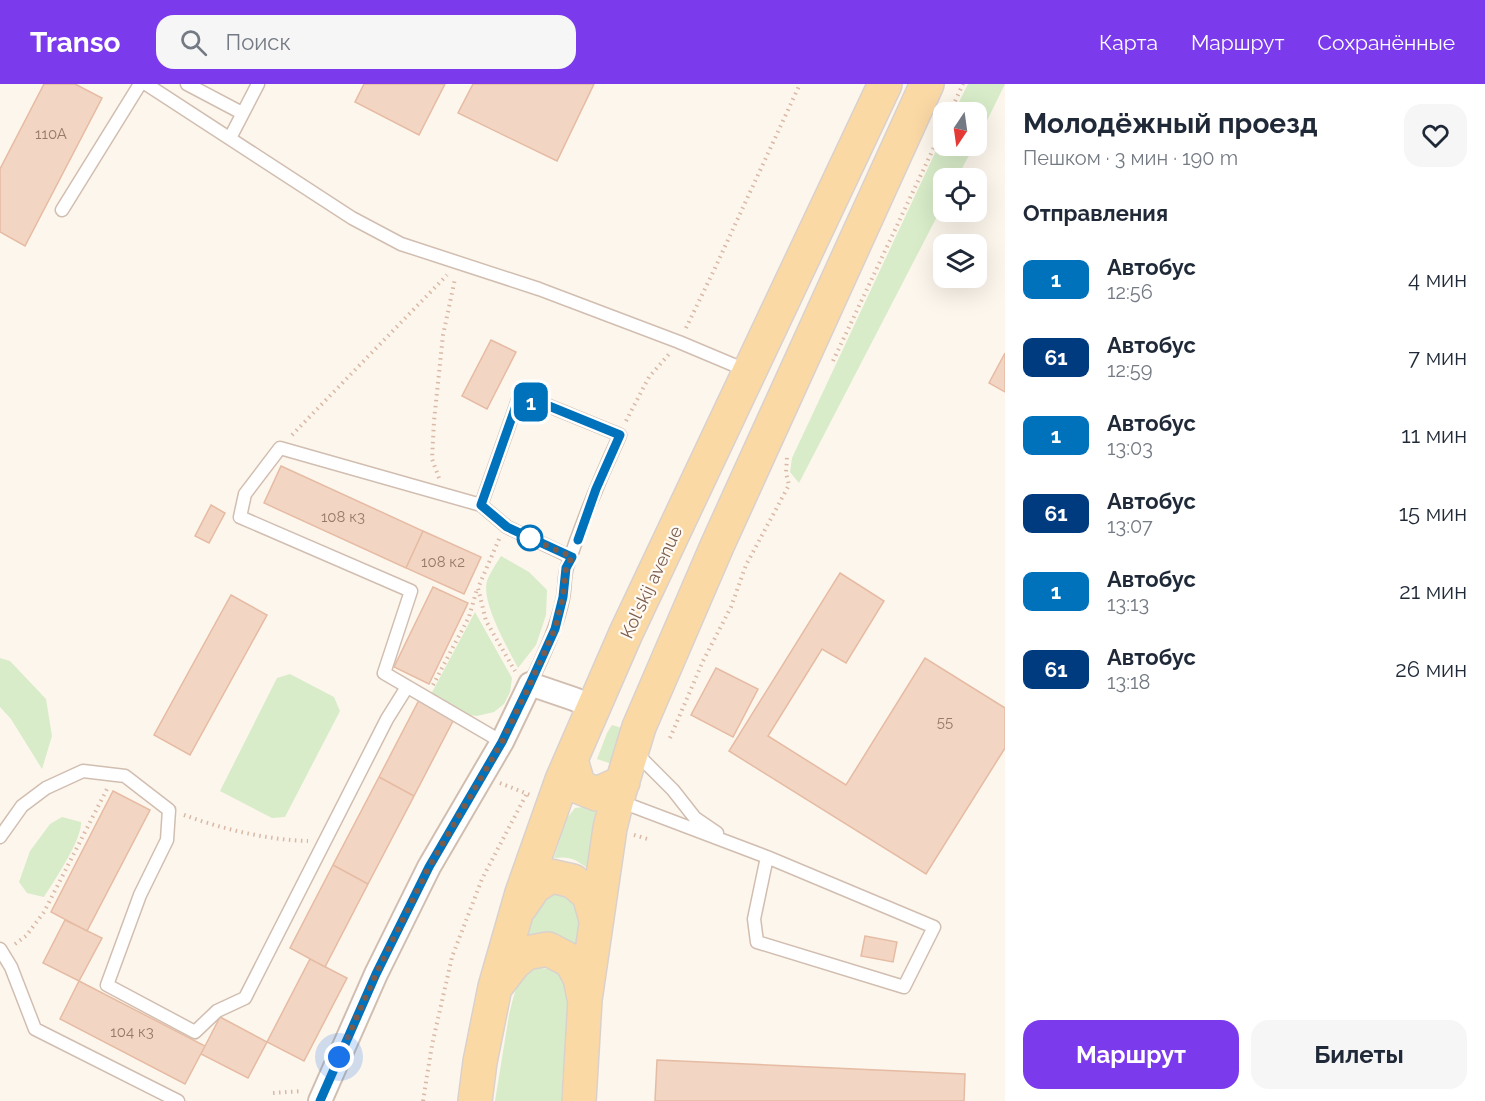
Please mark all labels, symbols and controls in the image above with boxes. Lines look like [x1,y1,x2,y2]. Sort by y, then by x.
search box [156,15,576,69]
text: Transo [30,26,120,59]
icon: search [177,26,210,59]
text: Поиск [225,29,291,55]
text: Карта [1099,30,1158,55]
text: Маршрут [1191,30,1284,55]
text: Сохранённые [1317,30,1455,55]
north arrow [933,102,987,156]
map controls [933,102,987,288]
button: heart [1404,104,1467,167]
text: Молодёжный проезд [1023,107,1318,140]
house number: 110А [35,125,67,143]
text: Пешком · 3 мин · 190 m [1023,146,1238,170]
button: locate [933,168,987,222]
text: Отправления [1023,200,1168,226]
button: layers [933,234,987,288]
text: Автобус [1107,254,1196,280]
text: 4 мин [1408,266,1467,292]
text: 1 [1051,267,1061,292]
text: 12:56 [1107,280,1153,304]
text: Автобус [1107,332,1196,358]
text: 7 мин [1408,344,1467,370]
text: 61 [1044,345,1068,370]
text: 12:59 [1107,358,1152,382]
line badge: 1 [512,382,550,422]
text: 1 [526,390,536,415]
text: Автобус [1107,410,1196,436]
text: 11 мин [1401,422,1467,448]
text: 1 [1051,423,1061,448]
text: 13:03 [1107,436,1153,460]
text: Автобус [1107,488,1196,514]
text: 15 мин [1399,500,1467,526]
text: 61 [1044,501,1068,526]
house number: 108 к3 [321,508,365,526]
text: 13:07 [1107,514,1153,538]
street label: Kol'skij avenue [616,522,686,642]
unlabelled marker [517,525,543,551]
house number: 108 к2 [421,553,465,571]
text: Автобус [1107,566,1196,592]
text: 21 мин [1399,578,1467,604]
text: 1 [1051,579,1061,604]
text: 13:13 [1107,592,1149,616]
text: Автобус [1107,644,1196,670]
text: 26 мин [1395,656,1467,682]
text: 61 [1044,657,1068,682]
text: 13:18 [1107,670,1150,694]
house number: 55 [937,713,953,731]
button: Маршрут [1023,1020,1239,1089]
button: Билеты [1251,1020,1467,1089]
house number: 104 к3 [110,1023,154,1041]
your location [324,1042,354,1072]

